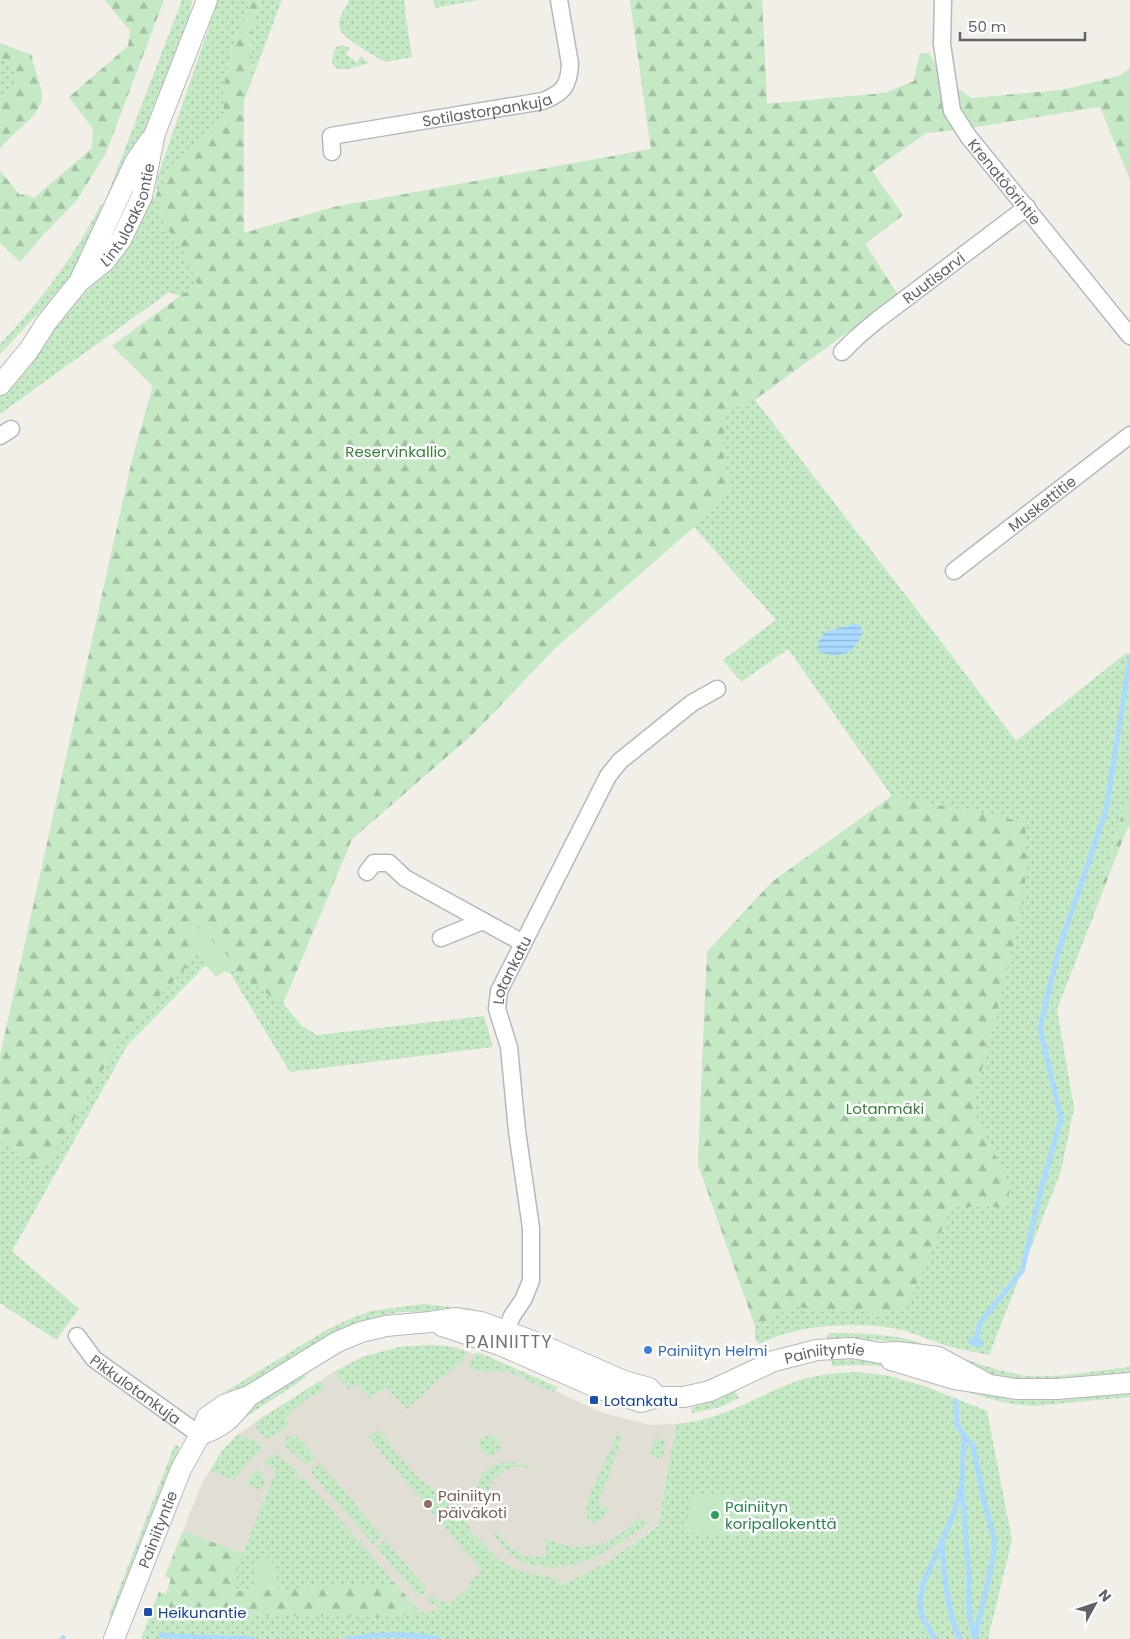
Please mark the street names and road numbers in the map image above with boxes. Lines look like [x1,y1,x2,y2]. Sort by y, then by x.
street label: Sotilastorpankuja [420,88,555,131]
street label: Krenatöörintie [963,134,1046,229]
street label: Lintulaaksontie [96,161,159,271]
street label: Ruutisarvi [898,247,969,308]
street label: Muskettitie [1004,470,1080,536]
street label: Lotankatu [487,932,536,1006]
street label: Painiityntie [782,1338,867,1368]
street label: Pikkulotankuja [86,1349,185,1429]
street label: Painiityntie [133,1487,182,1571]

